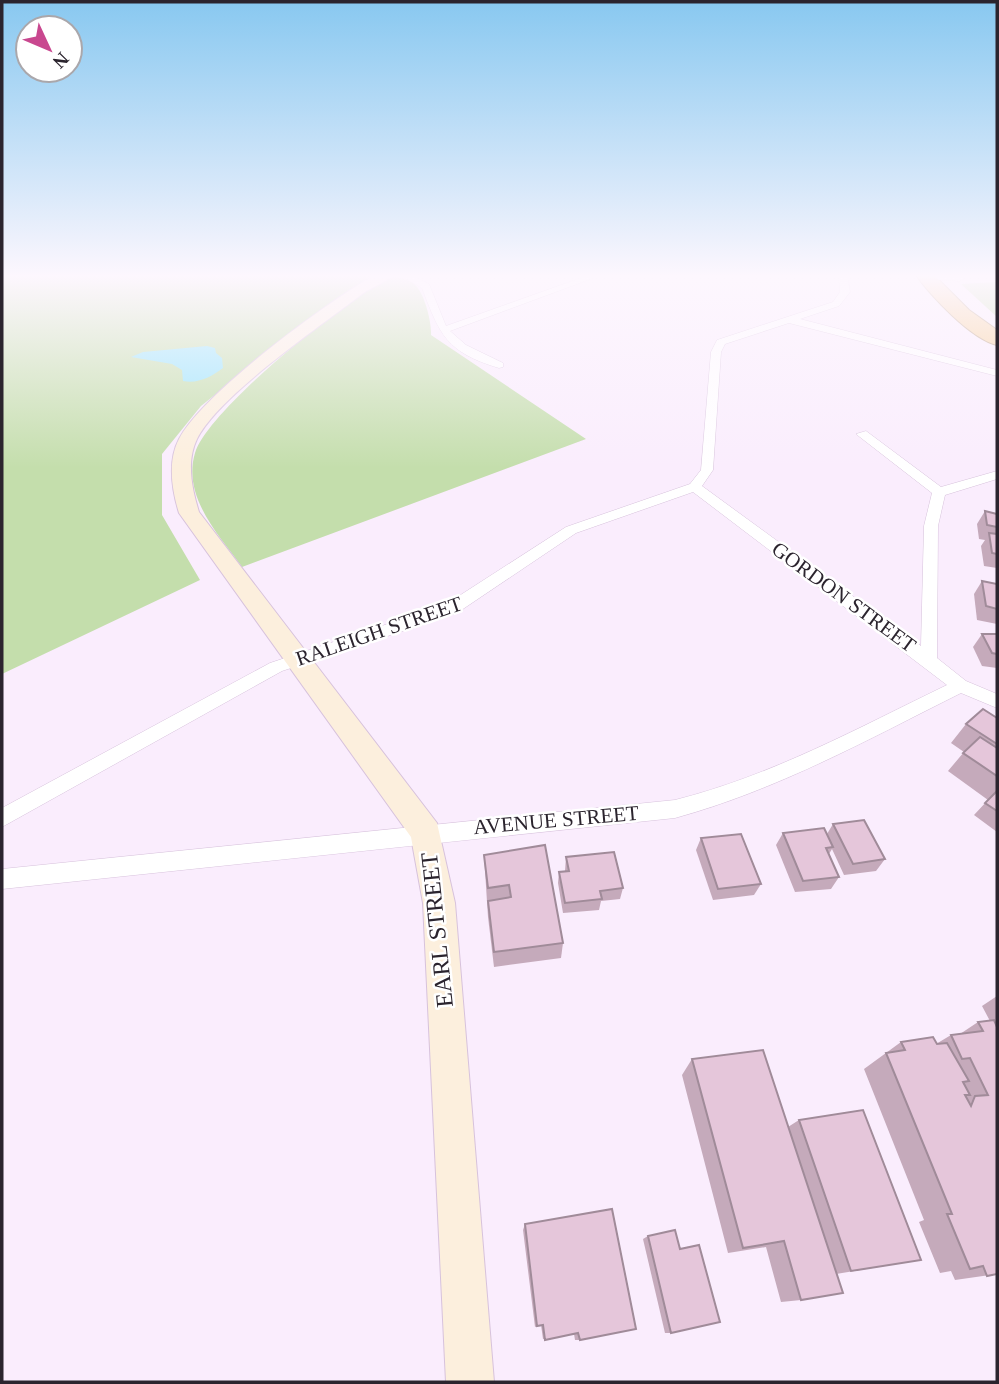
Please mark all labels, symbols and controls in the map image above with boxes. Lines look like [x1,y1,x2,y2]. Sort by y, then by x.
north arrow [14,14,84,84]
text: N [48,48,73,73]
street label: GORDON STREET [767,537,921,657]
street label: RALEIGH STREET [293,591,466,671]
street label: AVENUE STREET [472,801,640,839]
street label: EARL STREET [416,851,458,1009]

